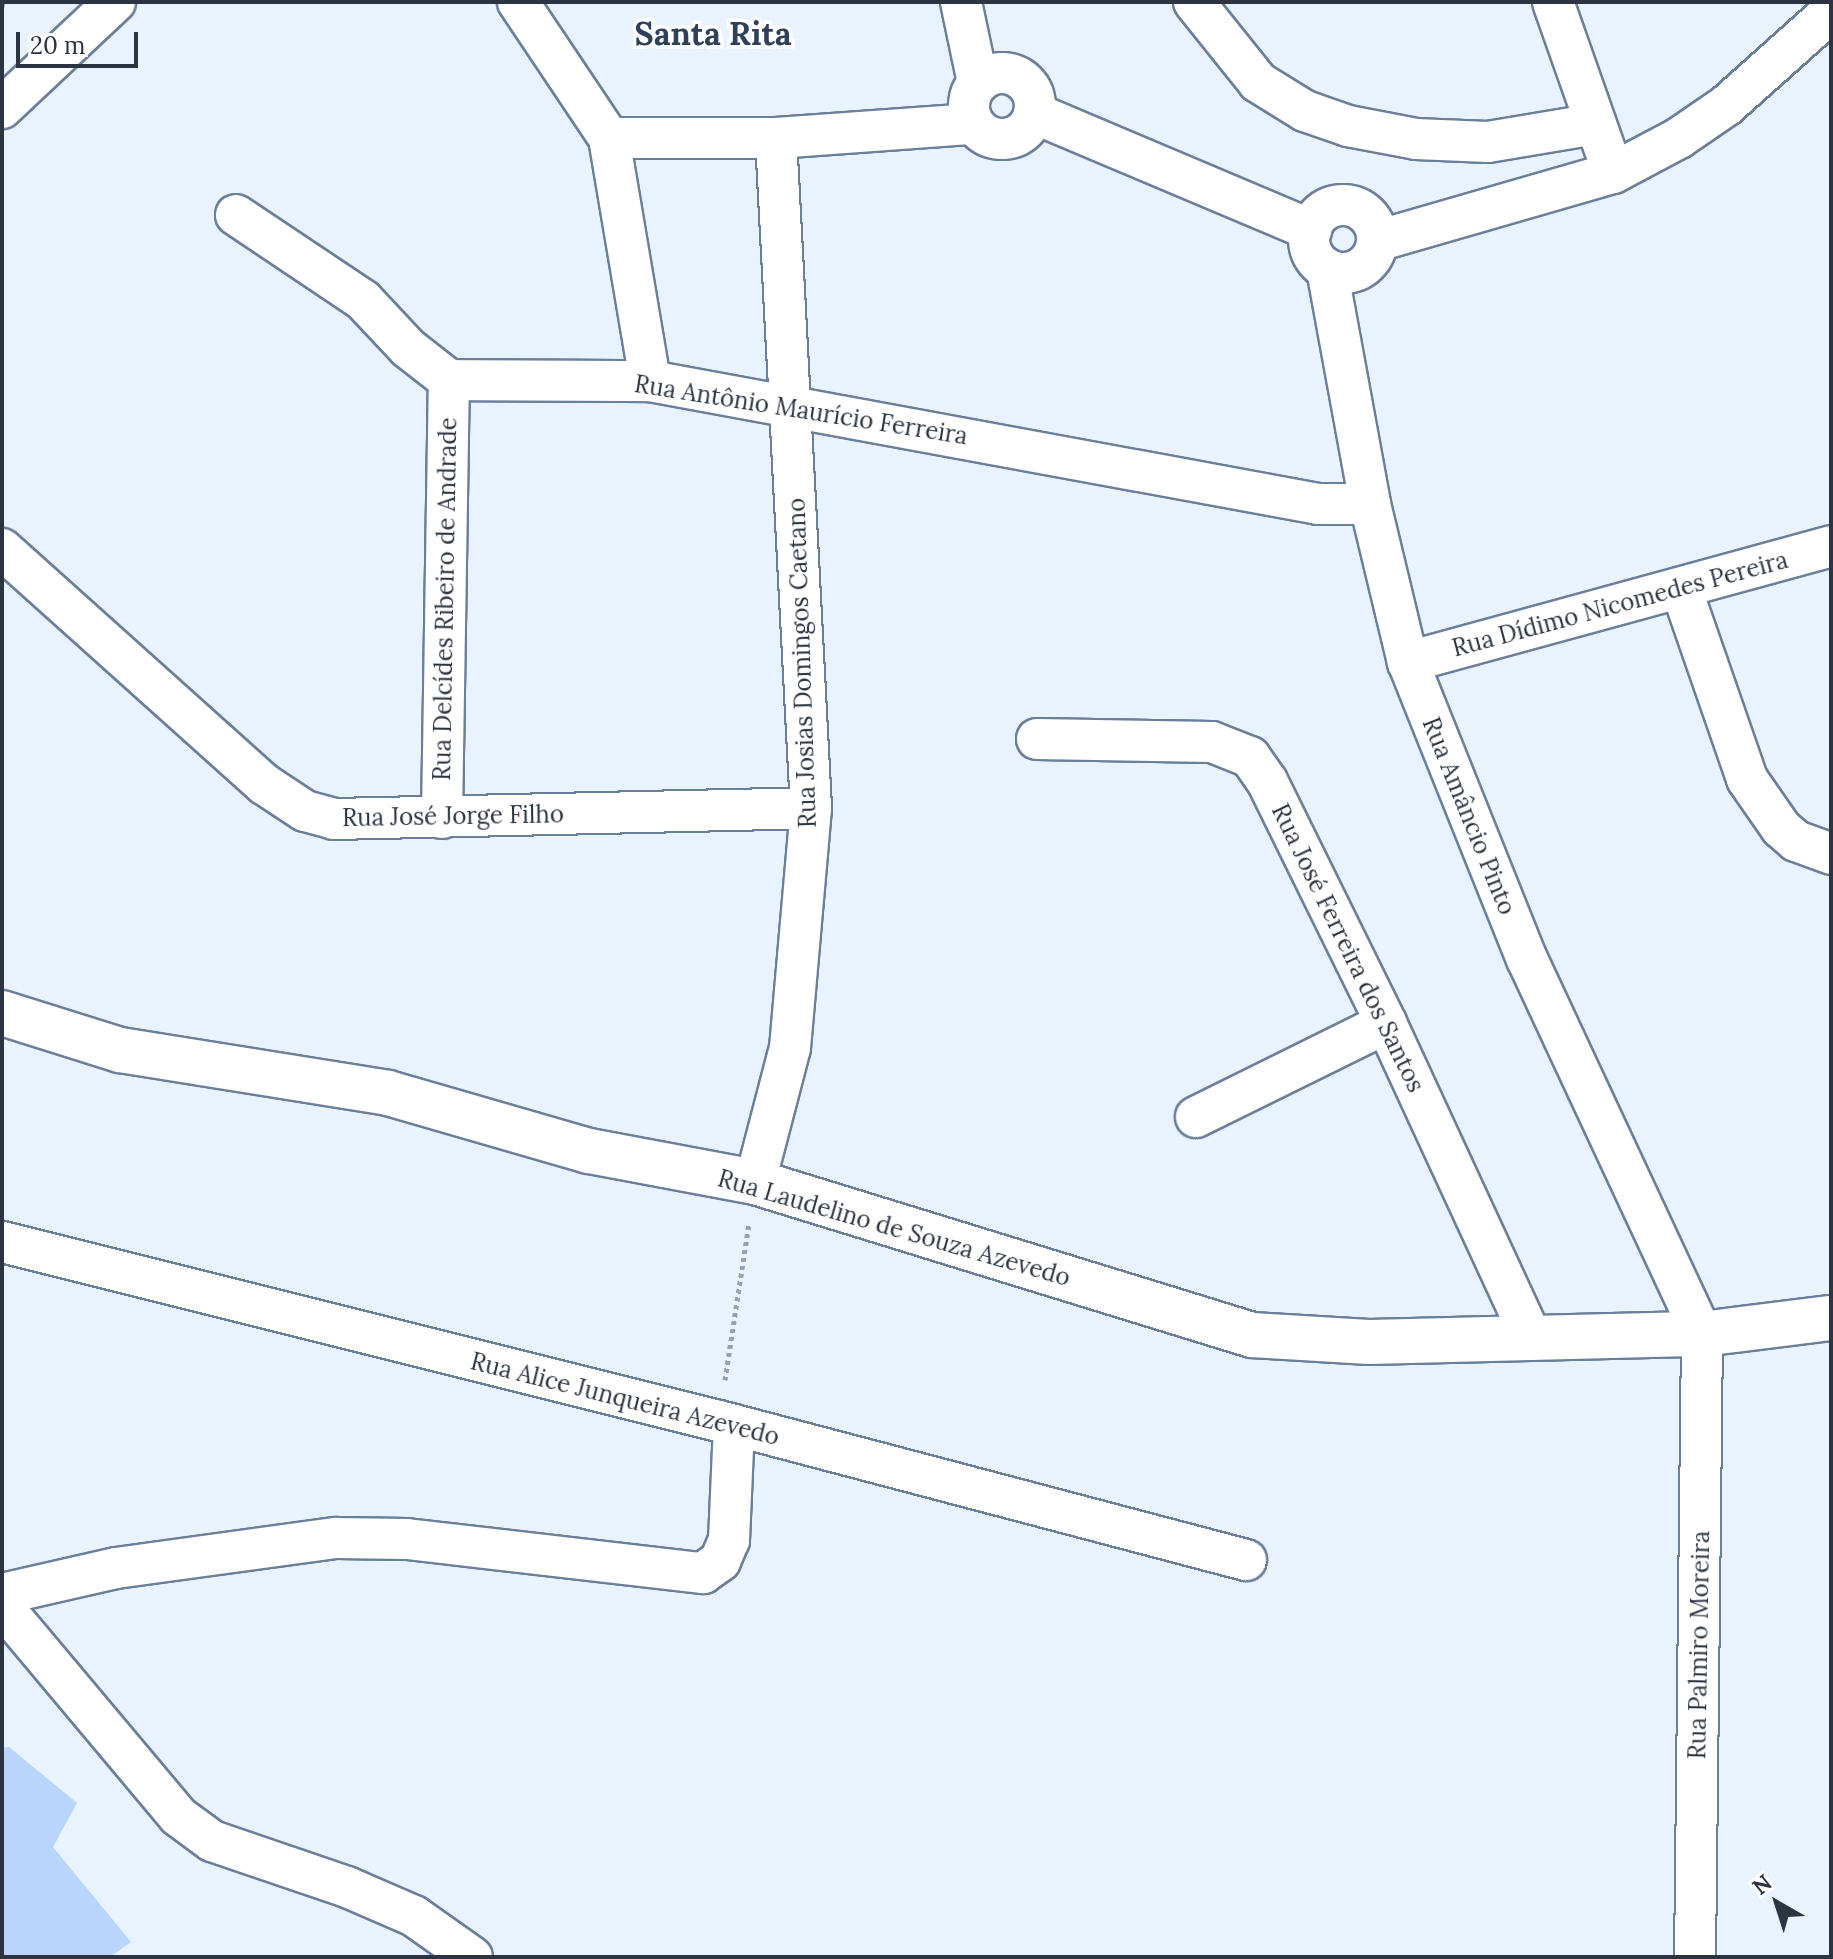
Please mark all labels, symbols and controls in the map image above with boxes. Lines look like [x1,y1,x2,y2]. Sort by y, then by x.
district label: Santa Rita [635,15,791,53]
scale bar [20,16,142,66]
text: 20 m [30,30,86,61]
street label: Rua Antônio Maurício Ferreira [632,369,970,451]
street label: Rua Delcídes Ribeiro de Andrade [427,417,463,781]
street label: Rua Josias Domingos Caetano [782,497,822,829]
street label: Rua Dídimo Nicomedes Pereira [1449,545,1791,663]
street label: Rua Amâncio Pinto [1416,713,1522,919]
street label: Rua José Ferreira dos Santos [1266,799,1430,1097]
street label: Rua José Jorge Filho [342,800,564,832]
street label: Rua Laudelino de Souza Azevedo [715,1164,1073,1292]
street label: Rua Alice Junqueira Azevedo [468,1347,782,1451]
street label: Rua Palmiro Moreira [1683,1530,1715,1760]
north arrow [1737,1863,1817,1943]
text: N [1746,1868,1777,1901]

